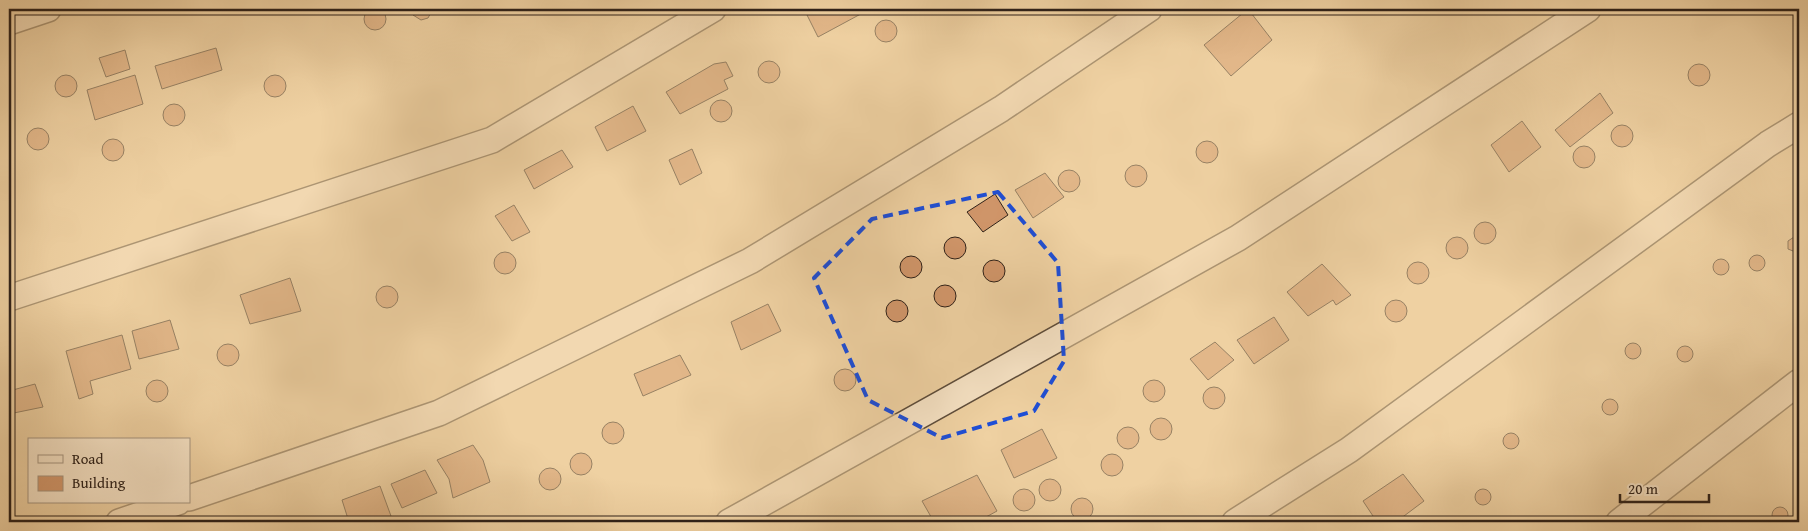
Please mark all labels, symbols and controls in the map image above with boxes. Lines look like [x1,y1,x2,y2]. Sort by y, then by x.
legend [28,438,190,504]
text: Road [72,448,103,469]
scale bar [1620,471,1709,503]
text: Building [72,472,126,493]
text: 20 m [1628,478,1659,499]

